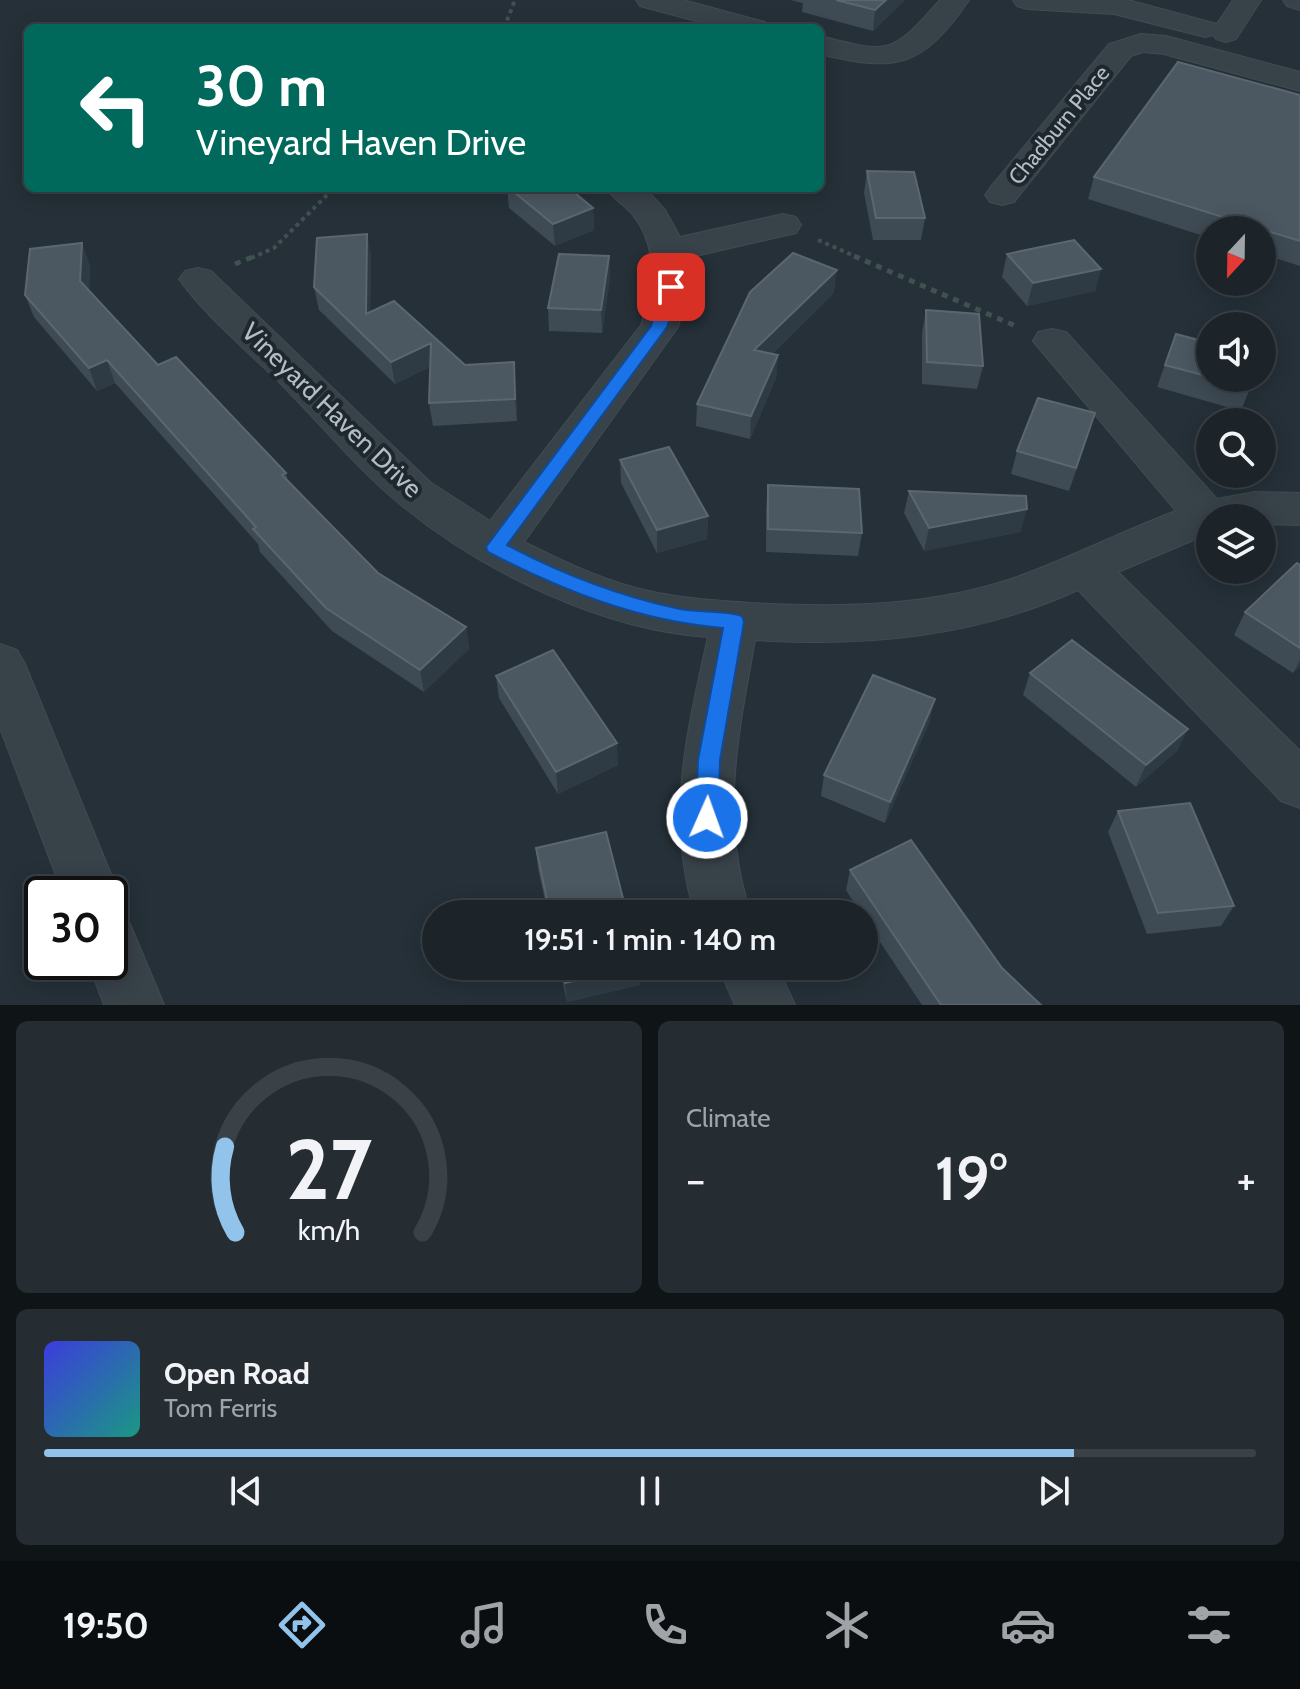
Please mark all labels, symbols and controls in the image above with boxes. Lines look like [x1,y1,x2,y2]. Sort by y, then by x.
text: 30 m [196,52,327,120]
icon: left [64,56,168,160]
street label: Chadburn Place [1003,60,1115,190]
text: Vineyard Haven Drive [196,120,526,164]
north arrow [1196,216,1276,296]
map controls [1196,216,1276,584]
pin [637,253,705,321]
icon: arrive [649,265,693,309]
button: sound [1196,312,1276,392]
street label: Vineyard Haven Drive [235,316,429,504]
button: search [1196,408,1276,488]
button: layers [1196,504,1276,584]
position arrow [665,776,749,860]
speed limit sign: 30 [24,876,128,980]
text: 19:51 · 1 min · 140 m [524,921,776,958]
text: Climate [686,1102,771,1134]
text: 27 [286,1119,372,1220]
text: 19° [935,1142,1007,1215]
text: − [686,1153,705,1206]
text: + [1237,1153,1256,1206]
text: km/h [298,1212,360,1247]
text: Open Road [164,1355,310,1392]
text: Tom Ferris [164,1392,277,1424]
icon: previous [224,1469,268,1513]
icon: pause [628,1469,672,1513]
icon: next [1032,1469,1076,1513]
icon: directions [274,1597,330,1653]
icon: music [456,1597,512,1653]
icon: phone [637,1597,693,1653]
icon: climate [819,1597,875,1653]
icon: car [1000,1597,1056,1653]
icon: filters [1181,1597,1237,1653]
text: 19:50 [63,1603,149,1647]

